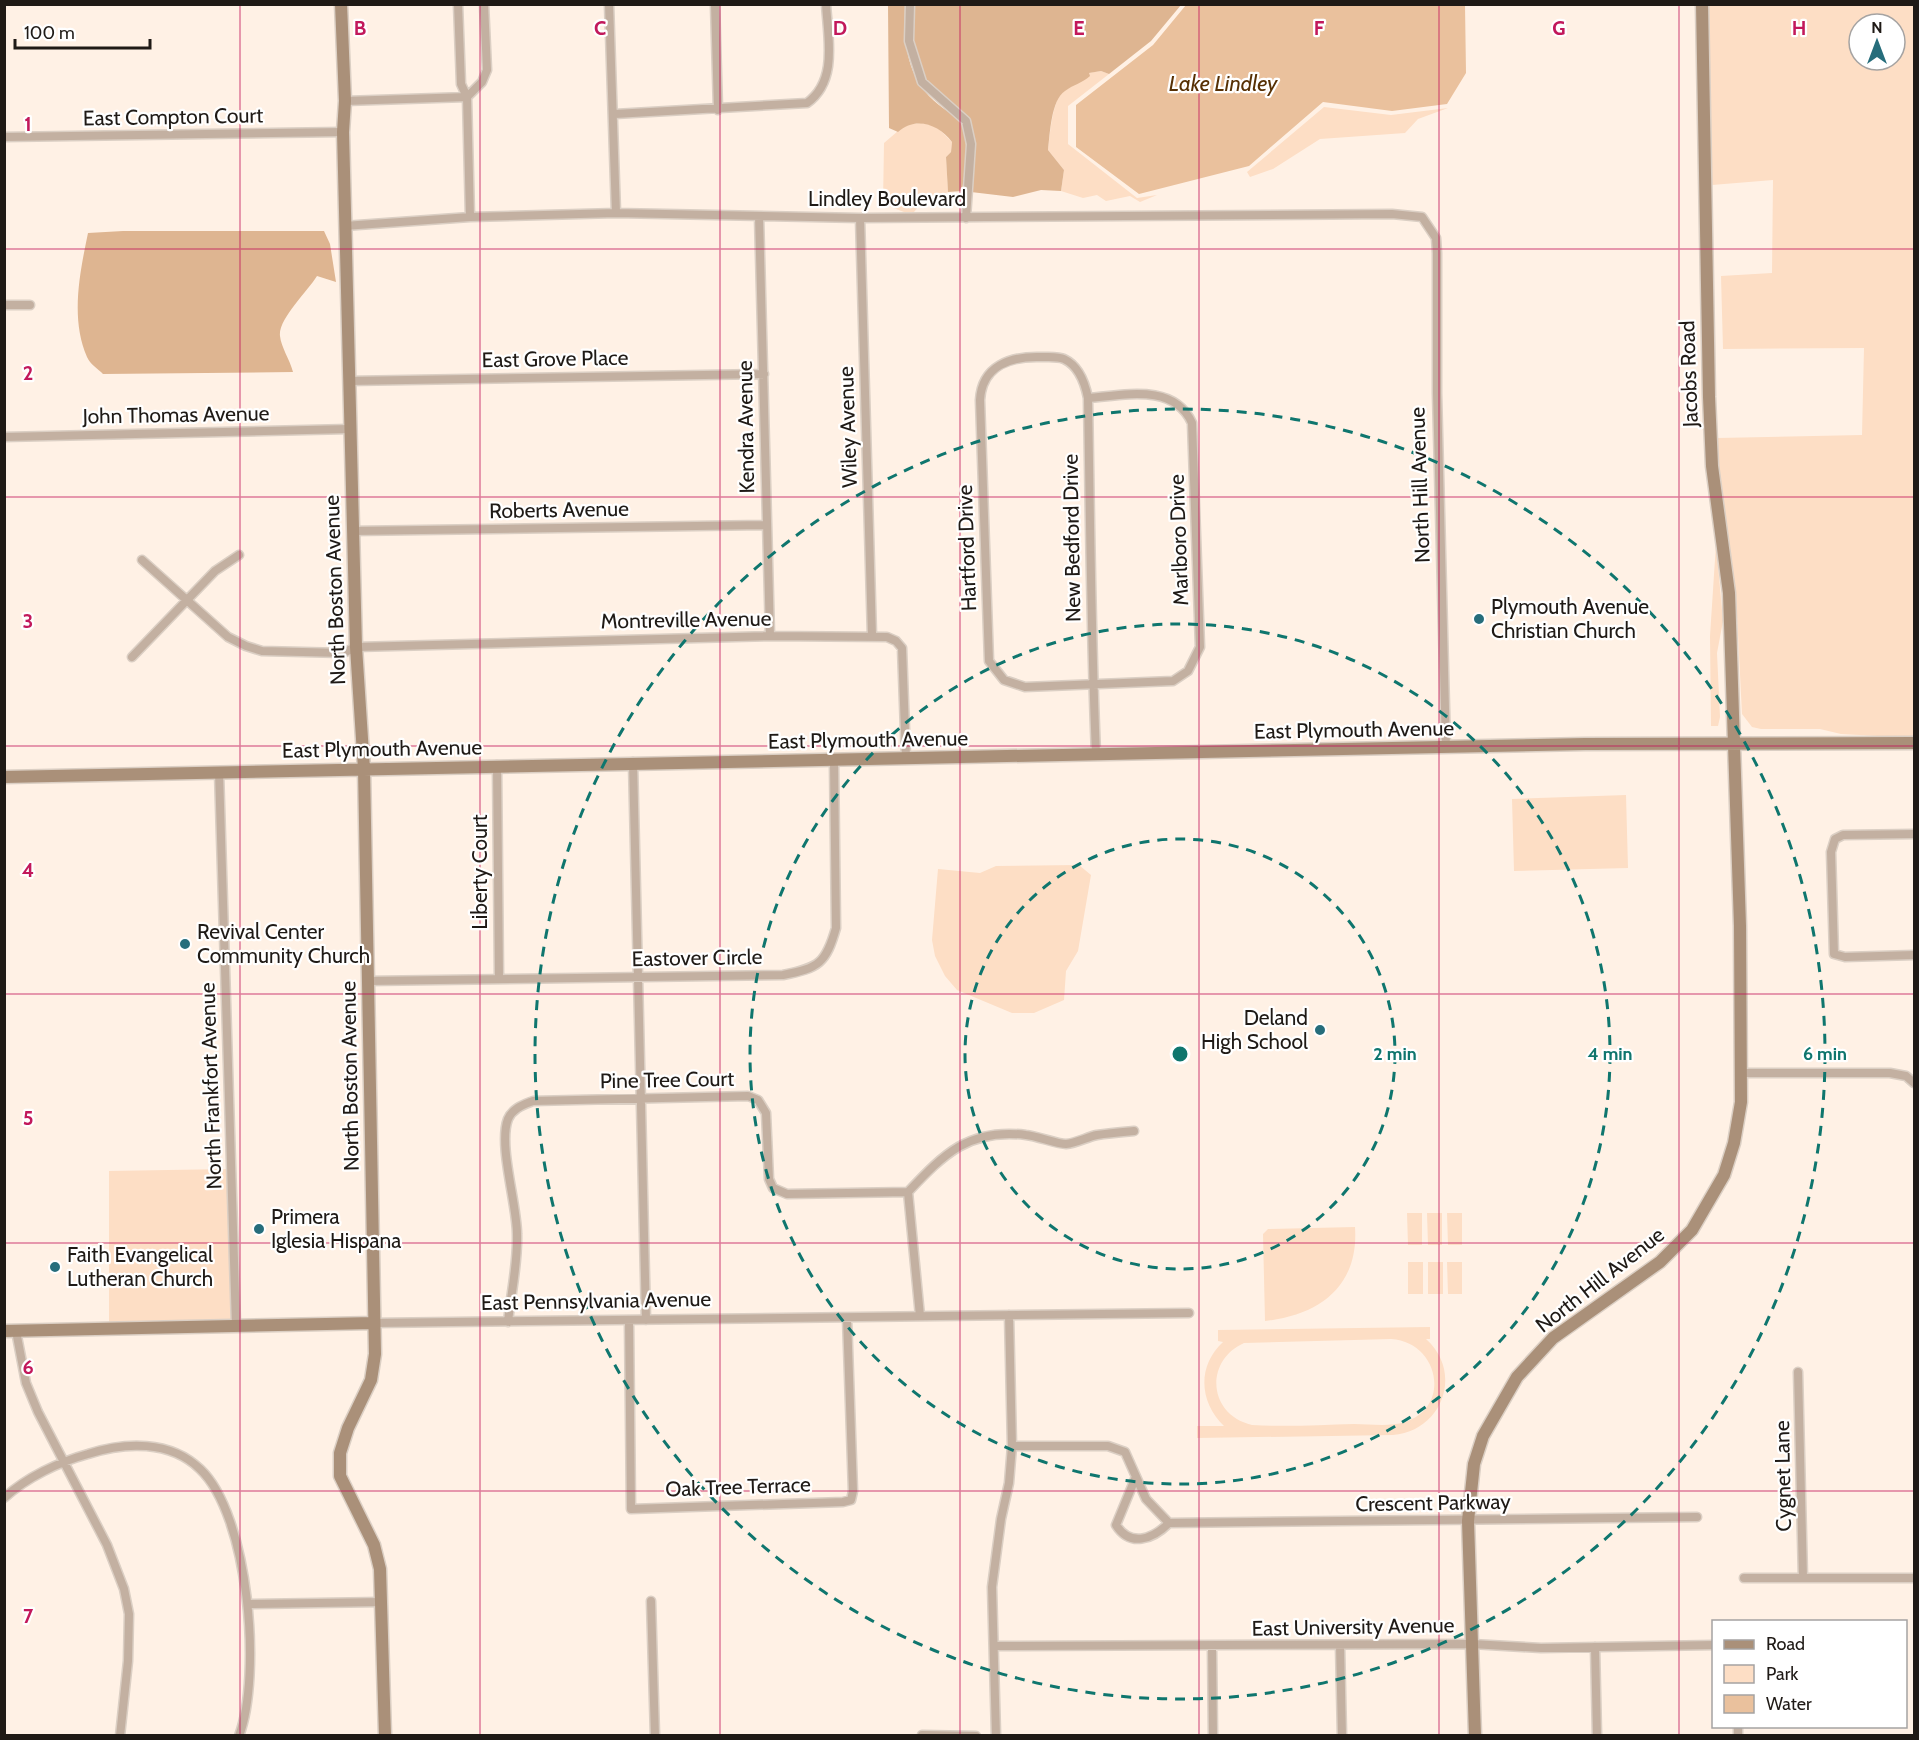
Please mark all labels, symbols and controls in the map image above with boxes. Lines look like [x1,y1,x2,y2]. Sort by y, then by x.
scale bar [15,12,150,50]
north arrow [1847,12,1907,72]
text: B [354,16,366,40]
text: C [594,16,606,40]
text: D [833,16,847,40]
text: E [1073,16,1085,40]
text: F [1314,16,1325,40]
text: G [1552,16,1566,40]
text: H [1792,16,1806,40]
text: N [1871,18,1883,37]
text: 100 m [24,22,75,44]
water label: Lake Lindley [1169,70,1278,97]
street label: East Compton Court [83,102,263,131]
text: 1 [24,112,32,136]
street label: Lindley Boulevard [808,186,966,211]
street label: Jacobs Road [1674,320,1703,429]
street label: East Grove Place [481,345,629,372]
street label: Kendra Avenue [732,360,759,494]
text: 2 [23,361,33,385]
street label: Wiley Avenue [833,366,862,488]
street label: John Thomas Avenue [81,400,270,429]
street label: North Hill Avenue [1404,406,1435,563]
street label: New Bedford Drive [1058,453,1085,622]
street label: Marlboro Drive [1164,474,1193,606]
street label: Hartford Drive [952,484,981,612]
street label: North Boston Avenue [319,494,350,686]
street label: Roberts Avenue [489,496,629,523]
place label: Plymouth Avenue Christian Church [1491,594,1649,643]
street label: Montreville Avenue [600,606,772,633]
text: 3 [23,609,33,633]
marker: Plymouth Avenue Christian Church [1472,612,1486,626]
street label: East Plymouth Avenue [1254,715,1455,744]
street label: East Plymouth Avenue [768,725,969,754]
street label: East Plymouth Avenue [282,734,483,763]
street label: Liberty Court [467,814,492,930]
text: 4 [22,858,34,882]
place label: Revival Center Community Church [197,919,370,968]
marker: Revival Center Community Church [178,937,192,951]
street label: Eastover Circle [632,944,763,971]
street label: North Boston Avenue [335,980,364,1171]
street label: North Frankfort Avenue [194,982,227,1190]
place label: Deland High School [1201,1005,1308,1054]
marker: Deland High School [1313,1023,1327,1037]
text: 2 min [1373,1043,1417,1065]
text: 4 min [1587,1043,1633,1065]
text: 6 min [1803,1043,1847,1065]
centre of rings [1170,1044,1190,1064]
street label: Pine Tree Court [600,1066,734,1093]
text: 5 [23,1106,33,1130]
place label: Primera Iglesia Hispana [271,1204,401,1253]
marker: Primera Iglesia Hispana [252,1222,266,1236]
street label: North Hill Avenue [1530,1222,1669,1338]
place label: Faith Evangelical Lutheran Church [67,1242,213,1291]
marker: Faith Evangelical Lutheran Church [48,1260,62,1274]
street label: East Pennsylvania Avenue [481,1286,712,1315]
text: 6 [22,1355,34,1379]
street label: Cygnet Lane [1769,1420,1796,1532]
street label: Oak Tree Terrace [665,1471,811,1502]
street label: Crescent Parkway [1355,1489,1511,1516]
text: 7 [23,1604,34,1628]
street label: East University Avenue [1251,1612,1455,1641]
legend [1712,1620,1907,1728]
text: Road [1766,1633,1805,1655]
text: Park [1766,1663,1799,1685]
text: Water [1766,1693,1812,1715]

